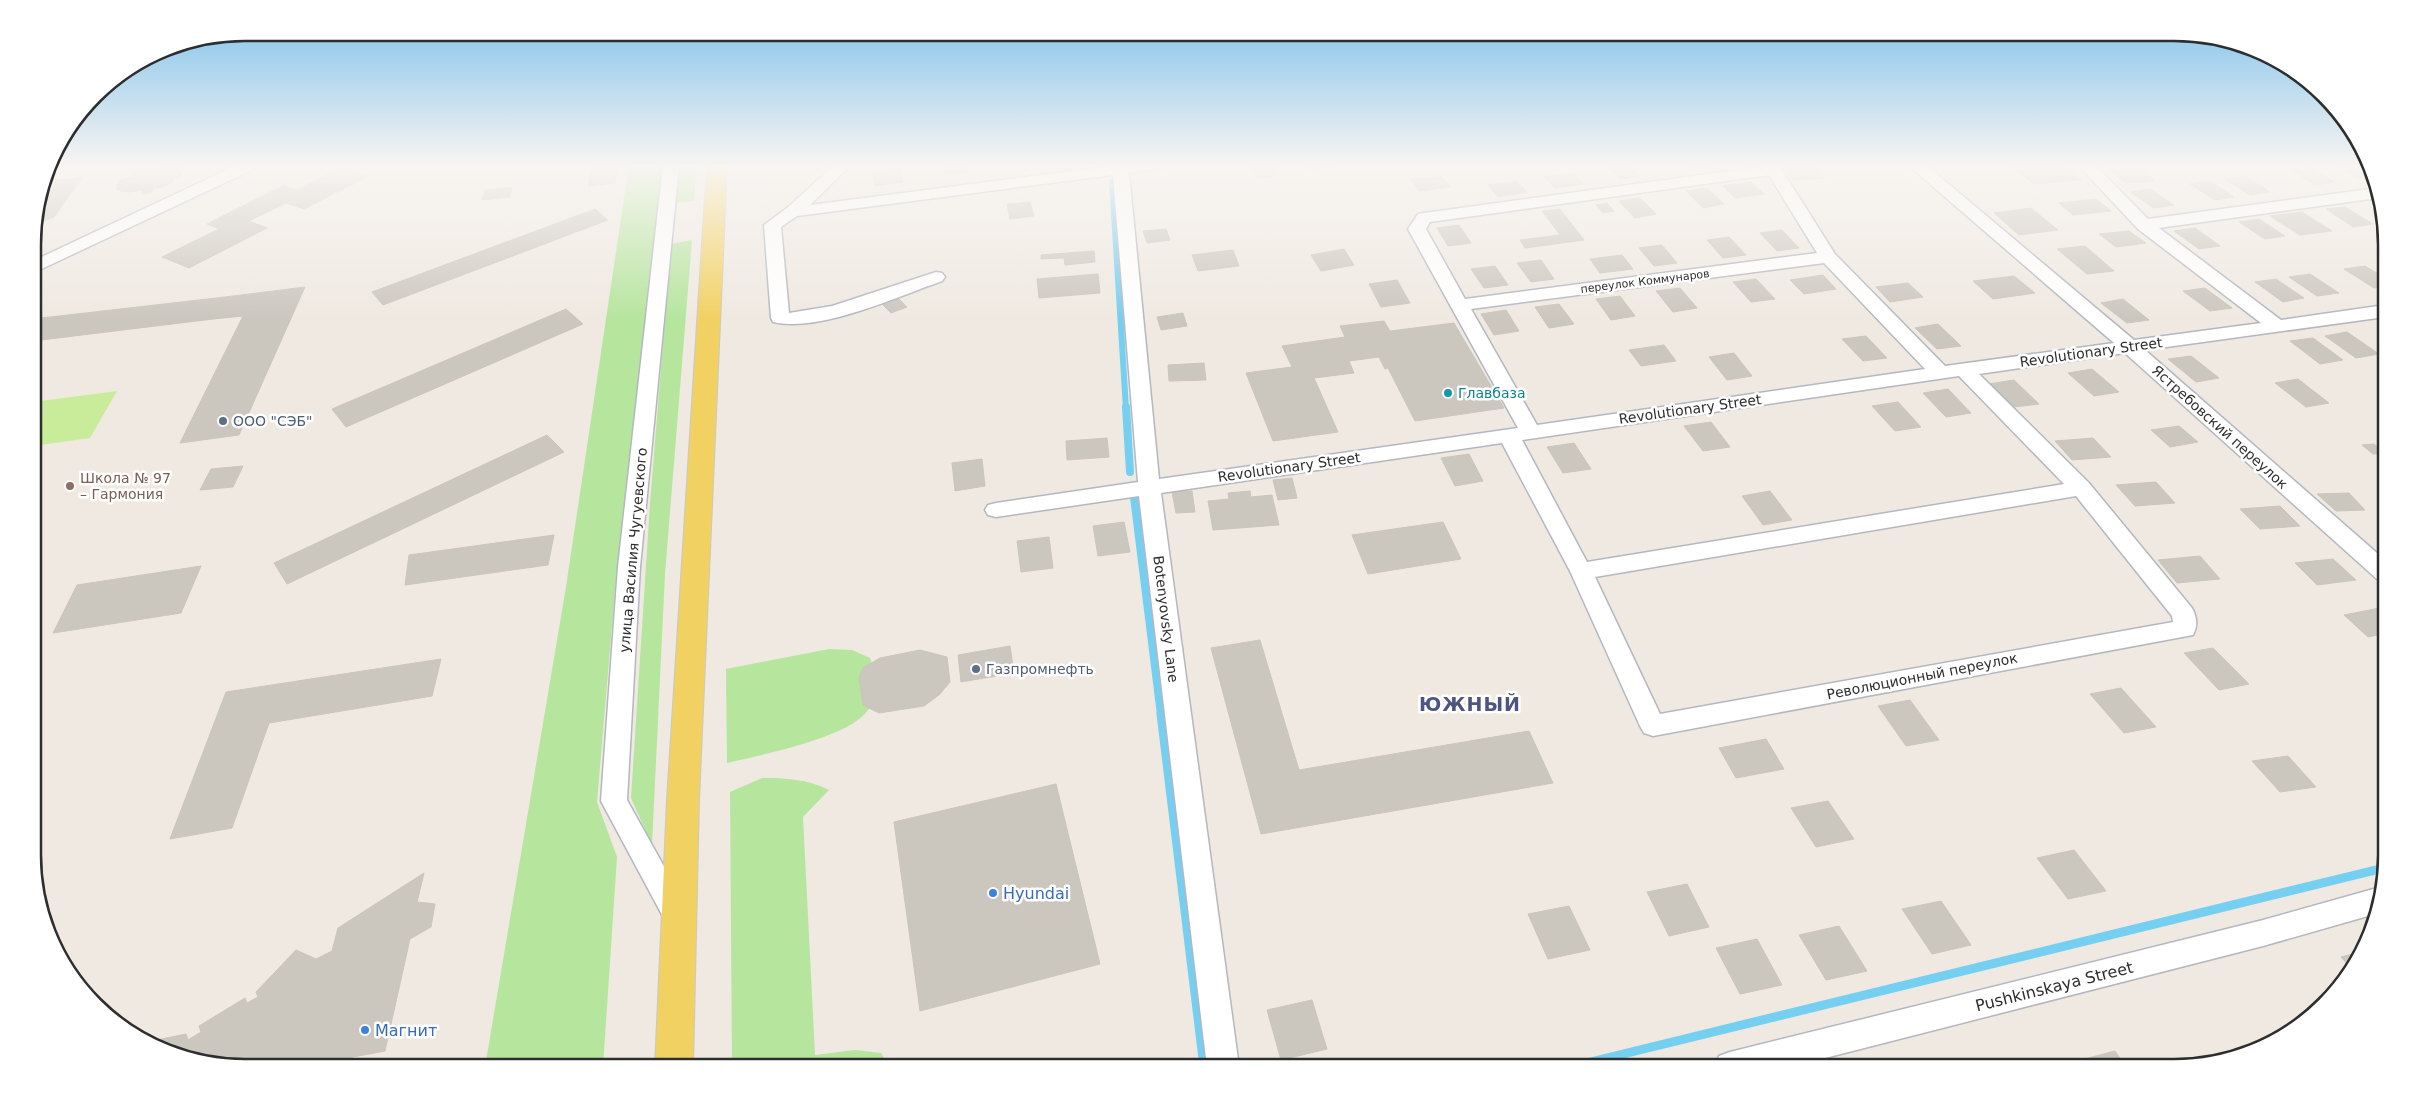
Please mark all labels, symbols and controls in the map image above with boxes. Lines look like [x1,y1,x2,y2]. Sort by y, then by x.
street label: переулок Коммунаров [1580,267,1710,296]
street label: Revolutionary Street [2019,334,2164,370]
street label: Ястребовский переулок [2149,362,2291,492]
place label: Главбаза [1458,385,1526,401]
marker: Главбаза [1442,387,1454,399]
street label: Revolutionary Street [1618,391,1763,427]
place label: ООО "СЭБ" [233,413,313,429]
marker: ООО "СЭБ" [217,415,229,427]
street label: улица Василия Чугуевского [616,447,650,653]
street label: Revolutionary Street [1217,449,1362,485]
place label: Школа № 97 – Гармония [80,470,171,502]
marker: Школа № 97 – Гармония [64,480,76,492]
street label: Botenyovsky Lane [1150,555,1182,683]
street label: Революционный переулок [1825,650,2019,702]
place label: Газпромнефть [986,661,1094,677]
marker: Газпромнефть [970,663,982,675]
district label: ЮЖНЫЙ [1419,693,1521,715]
place label: Hyundai [1003,884,1069,903]
marker: Hyundai [987,887,999,899]
street label: Pushkinskaya Street [1973,958,2135,1015]
place label: Магнит [375,1021,437,1040]
marker: Магнит [359,1024,371,1036]

